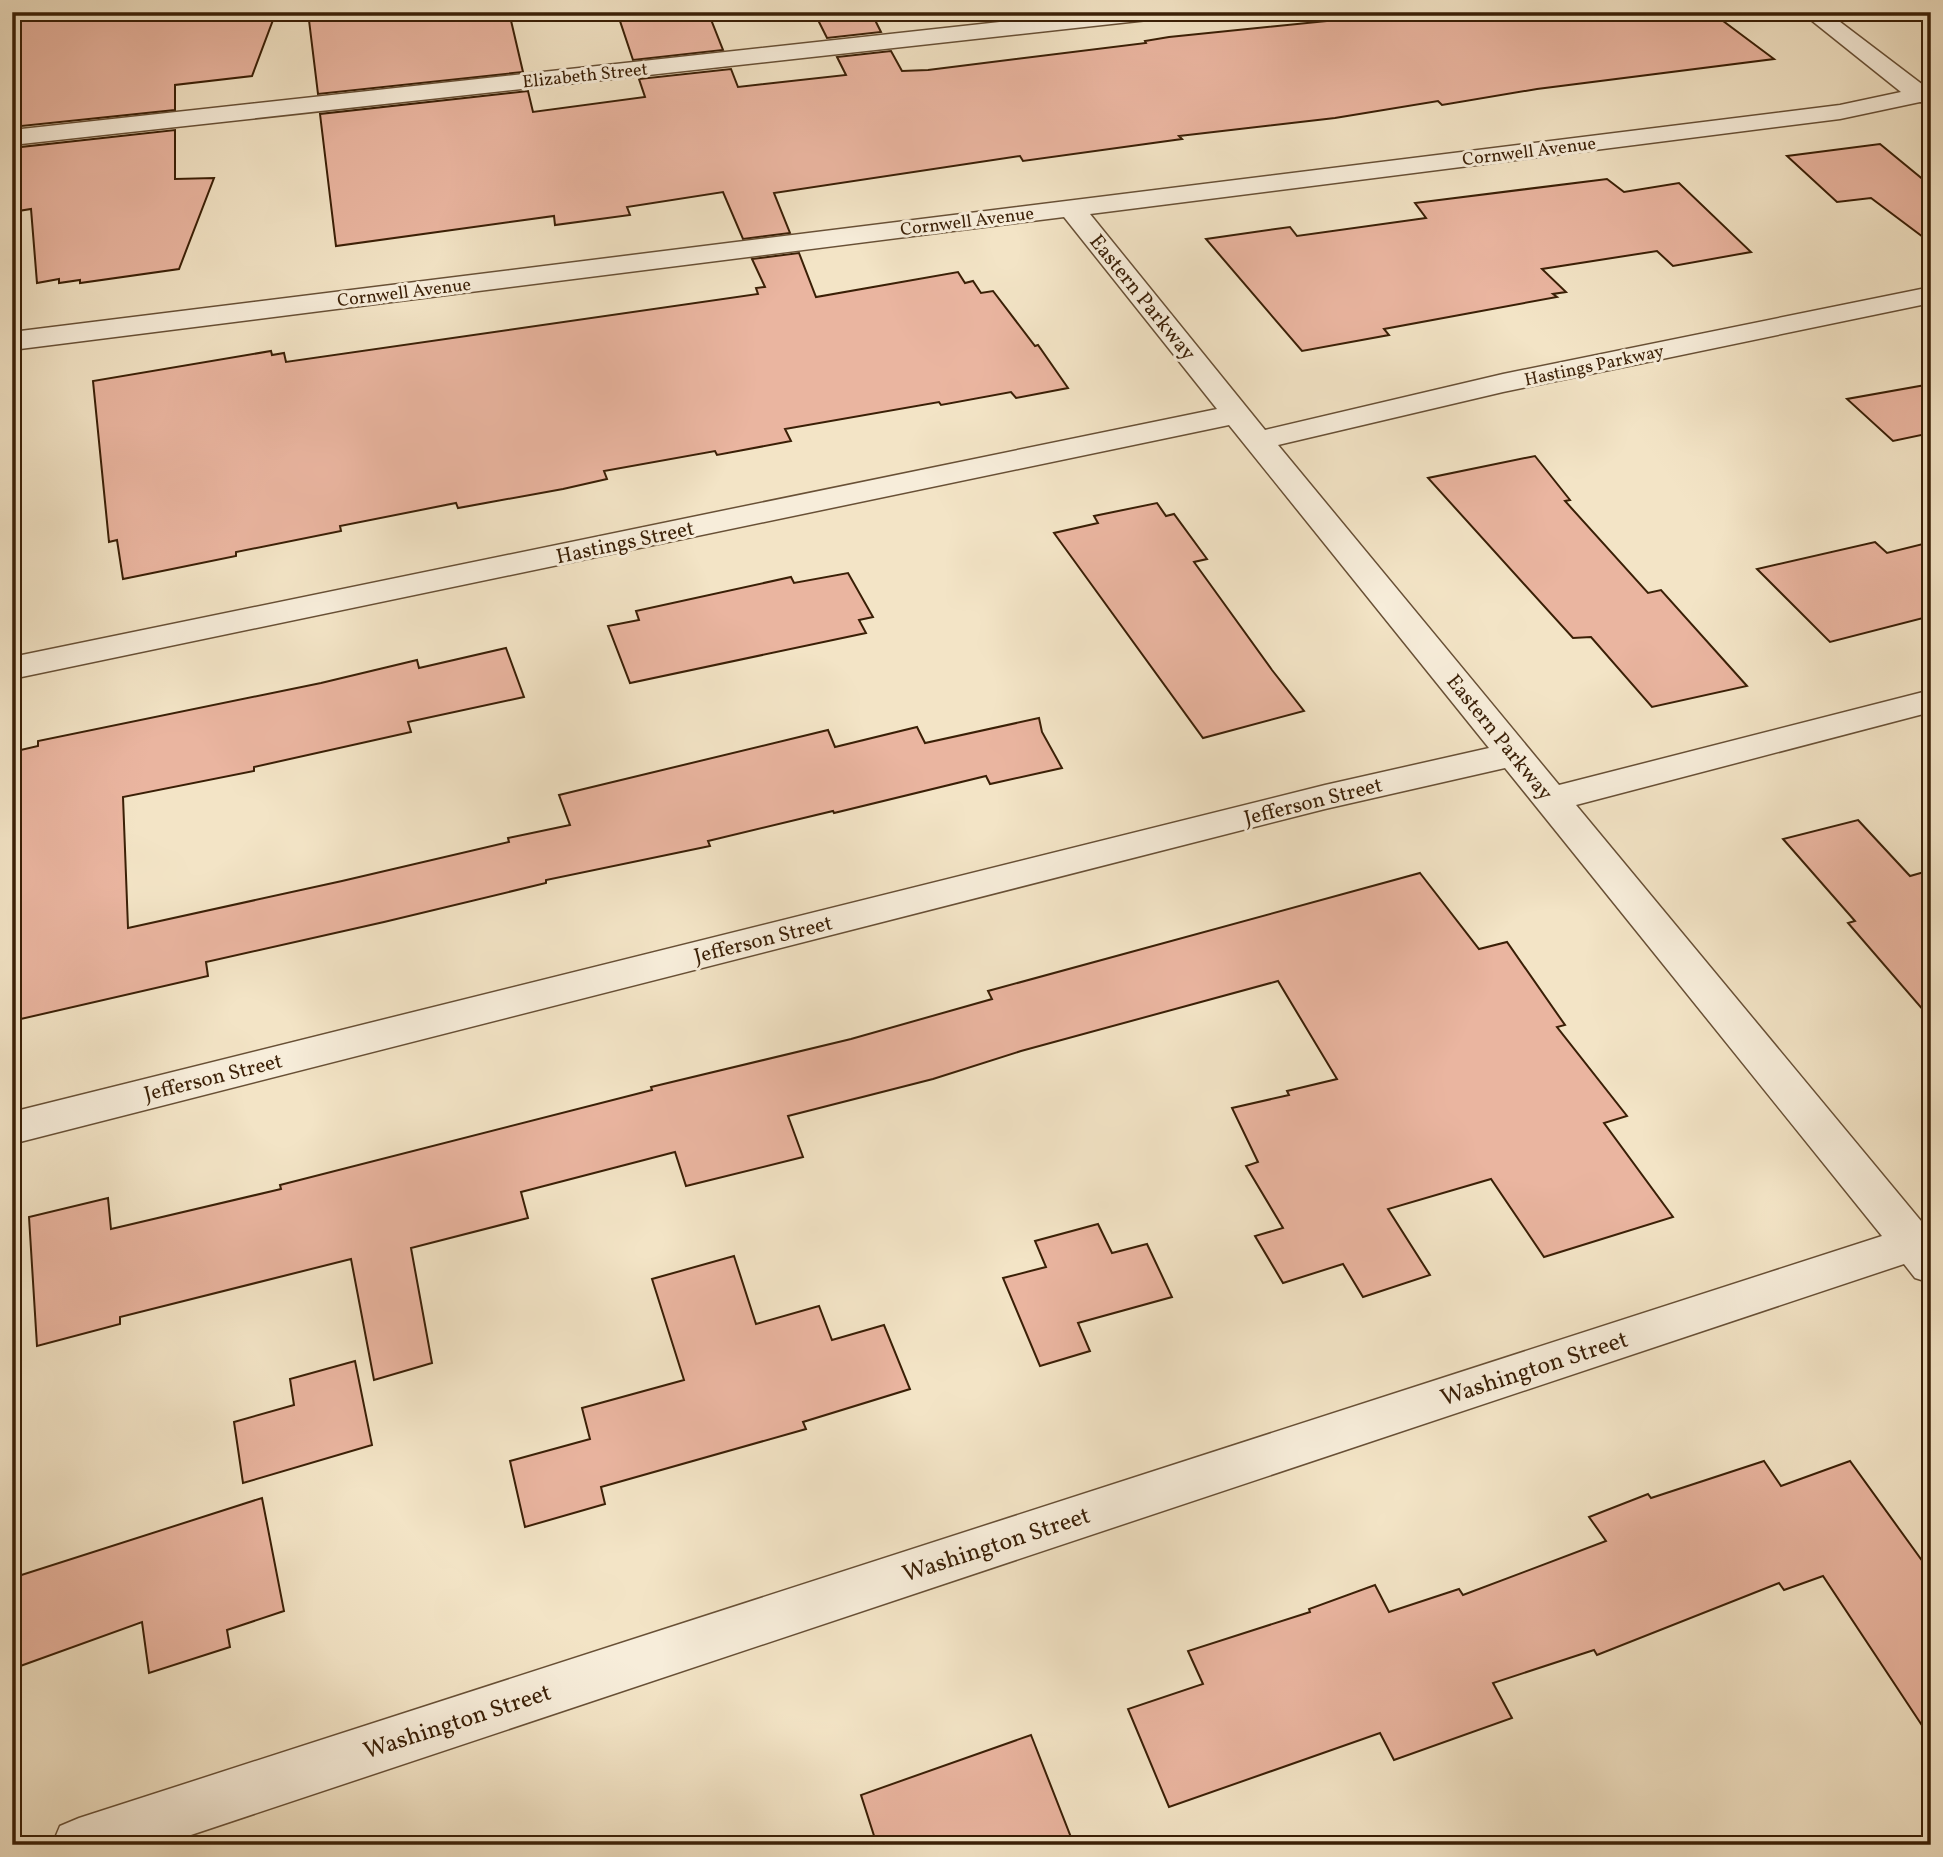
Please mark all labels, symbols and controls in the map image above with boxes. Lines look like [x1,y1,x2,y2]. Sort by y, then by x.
street label: Elizabeth Street [521,57,649,95]
street label: Cornwell Avenue [1461,132,1597,173]
street label: Cornwell Avenue [899,202,1035,243]
street label: Eastern Parkway [1082,229,1202,368]
street label: Cornwell Avenue [336,273,472,314]
street label: Hastings Parkway [1522,339,1667,393]
street label: Hastings Street [554,515,697,572]
street label: Eastern Parkway [1439,669,1559,808]
street label: Jefferson Street [1241,771,1386,834]
street label: Jefferson Street [691,909,836,972]
street label: Jefferson Street [141,1047,286,1110]
street label: Washington Street [1436,1323,1633,1416]
street label: Washington Street [898,1499,1095,1592]
street label: Washington Street [359,1676,556,1769]

